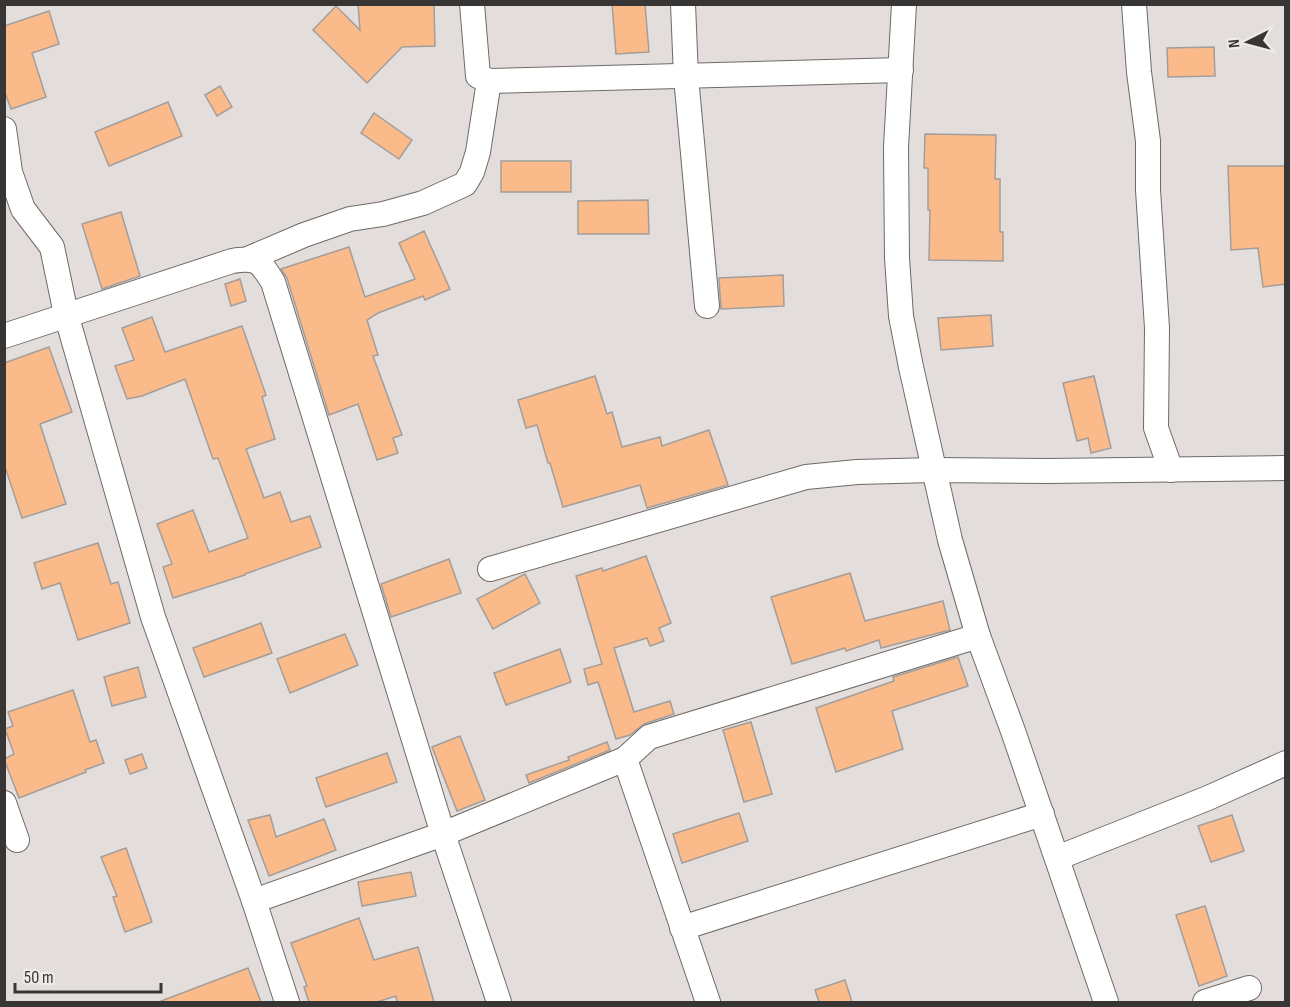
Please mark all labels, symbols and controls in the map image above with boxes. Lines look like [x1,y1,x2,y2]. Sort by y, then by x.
north arrow [1218,12,1278,72]
text: N [1225,38,1244,49]
scale bar [15,956,160,994]
text: 50 m [24,967,54,988]

